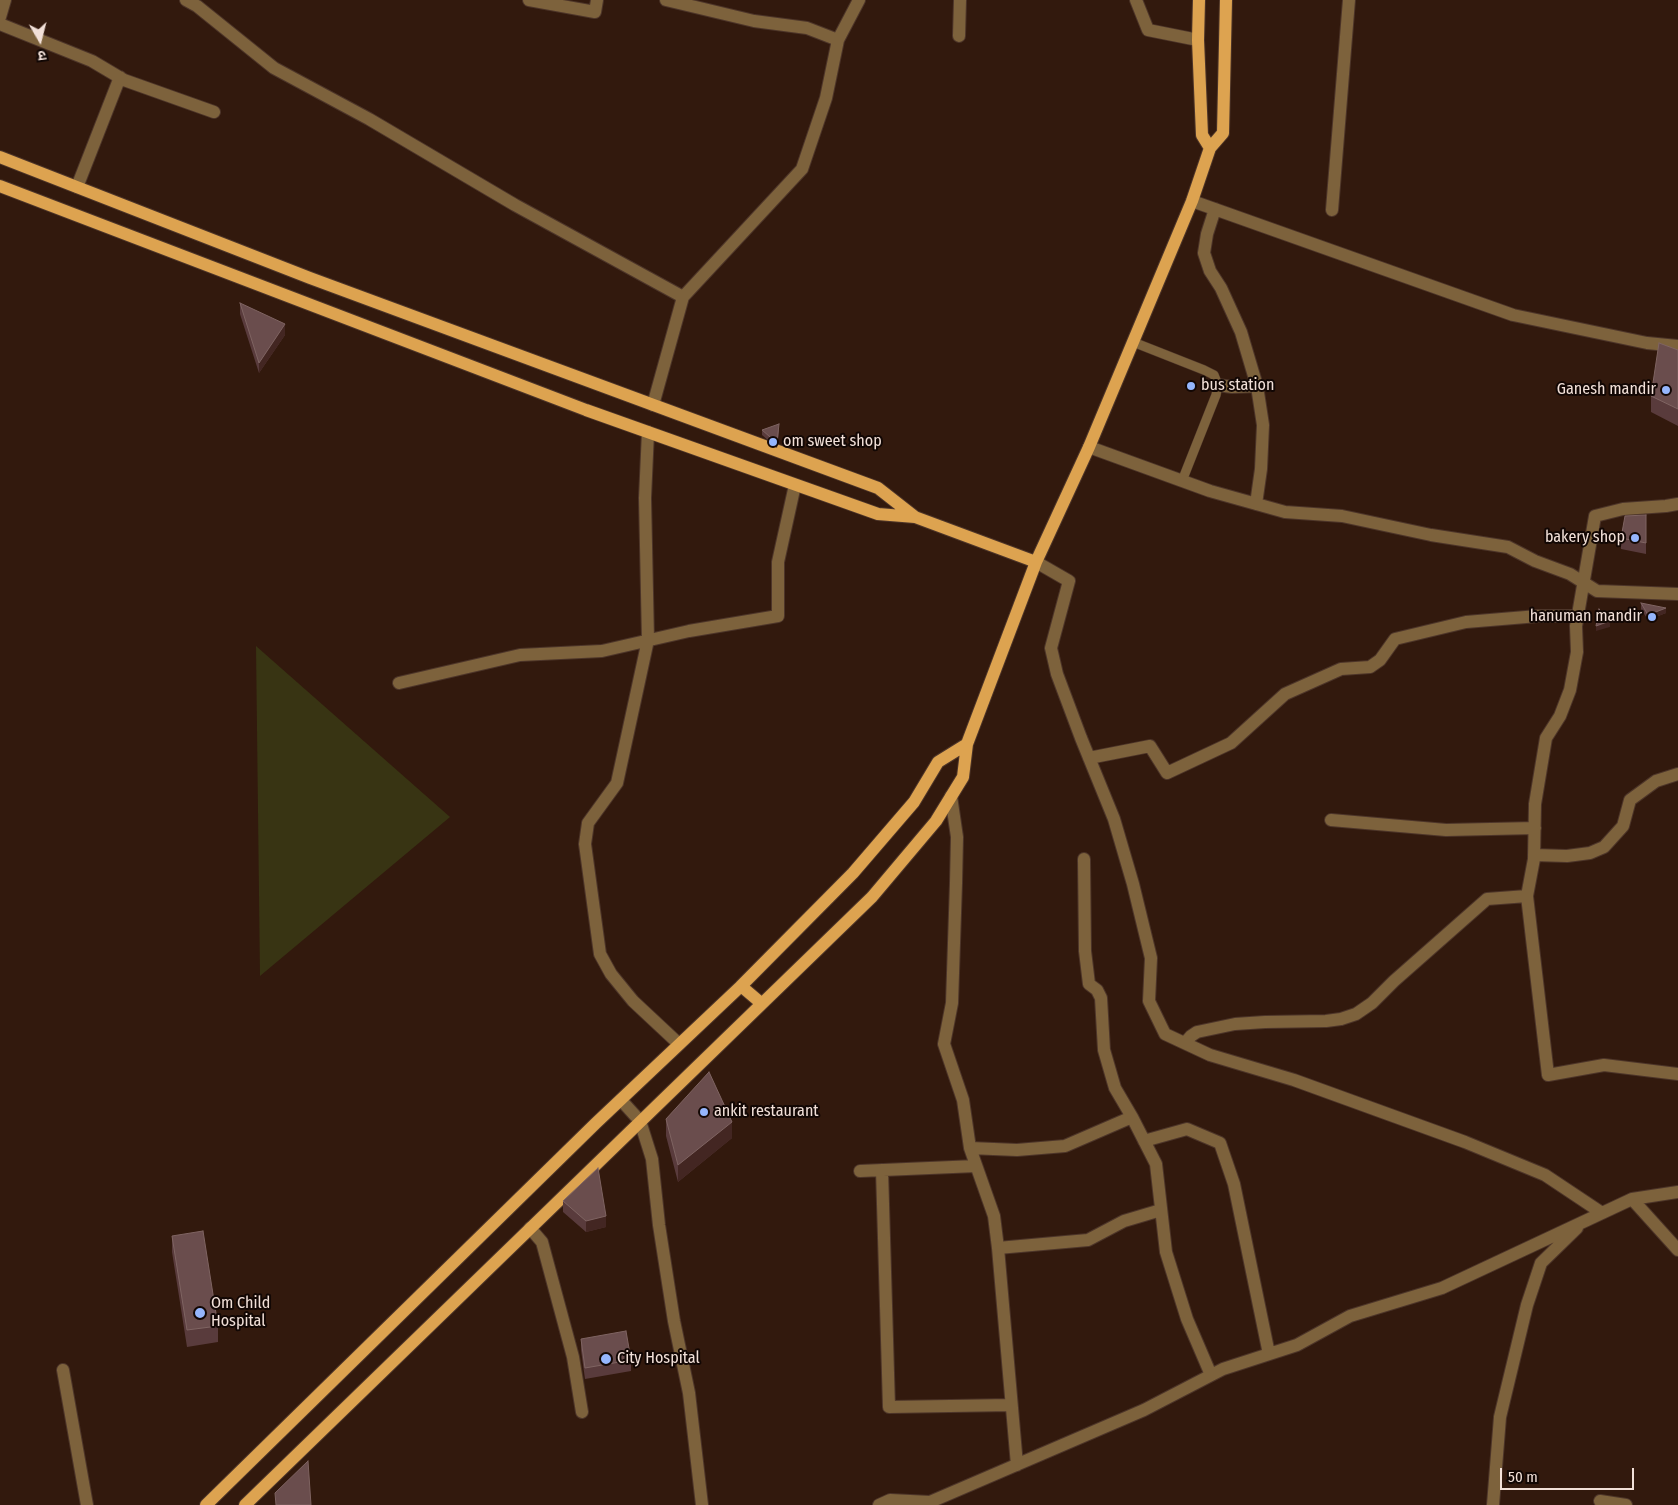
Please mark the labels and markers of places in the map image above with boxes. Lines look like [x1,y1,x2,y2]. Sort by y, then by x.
place label: bus station [1201,376,1274,396]
marker: bus station [1185,380,1197,392]
place label: Ganesh mandir [1557,380,1656,400]
marker: Ganesh mandir [1660,384,1672,396]
place label: om sweet shop [783,432,882,452]
marker: om sweet shop [767,436,779,448]
place label: bakery shop [1545,528,1625,548]
marker: bakery shop [1629,532,1641,544]
place label: hanuman mandir [1530,607,1642,627]
marker: hanuman mandir [1646,611,1658,623]
place label: ankit restaurant [714,1102,819,1122]
marker: ankit restaurant [698,1106,710,1118]
place label: Om Child Hospital [211,1294,270,1332]
marker: Om Child Hospital [193,1306,207,1320]
place label: City Hospital [617,1349,700,1369]
marker: City Hospital [599,1352,613,1366]

